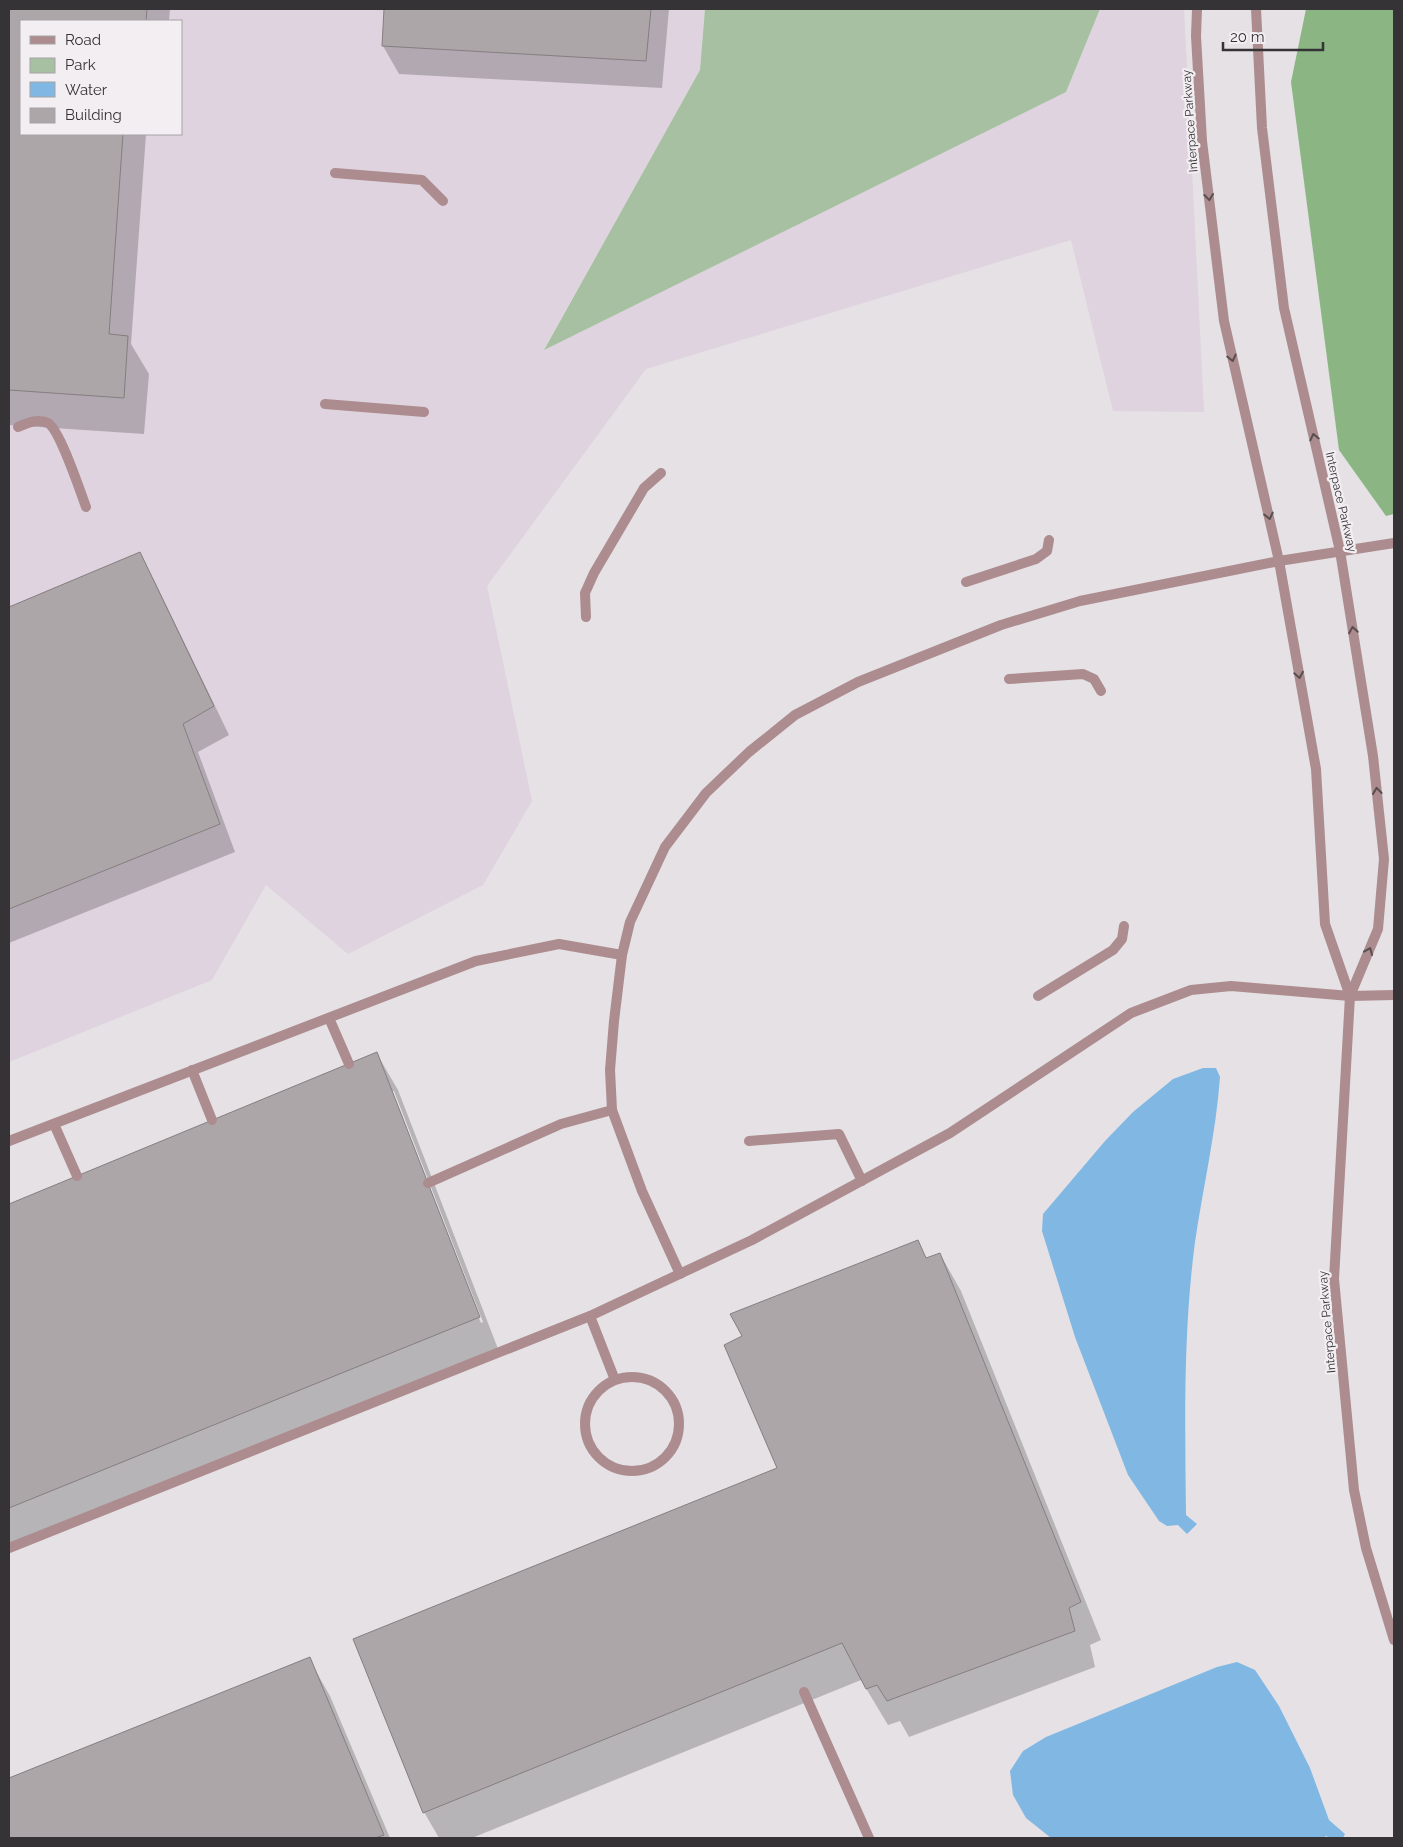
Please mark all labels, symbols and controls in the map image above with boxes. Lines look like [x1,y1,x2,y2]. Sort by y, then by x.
legend [20,20,182,135]
scale bar [1223,20,1323,52]
text: 20 m [1230,28,1265,46]
text: Road [65,31,101,49]
text: Park [65,56,96,74]
street label: Interpace Parkway [1179,69,1201,173]
text: Water [65,81,108,99]
text: Building [65,106,122,124]
one-way arrow [1203,193,1214,201]
one-way arrow [1226,353,1237,362]
one-way arrow [1309,433,1320,442]
street label: Interpace Parkway [1323,450,1359,554]
one-way arrow [1263,511,1274,520]
one-way arrow [1348,626,1359,634]
one-way arrow [1294,671,1304,680]
one-way arrow [1372,787,1383,795]
one-way arrow [1362,947,1373,956]
street label: Interpace Parkway [1316,1270,1338,1374]

